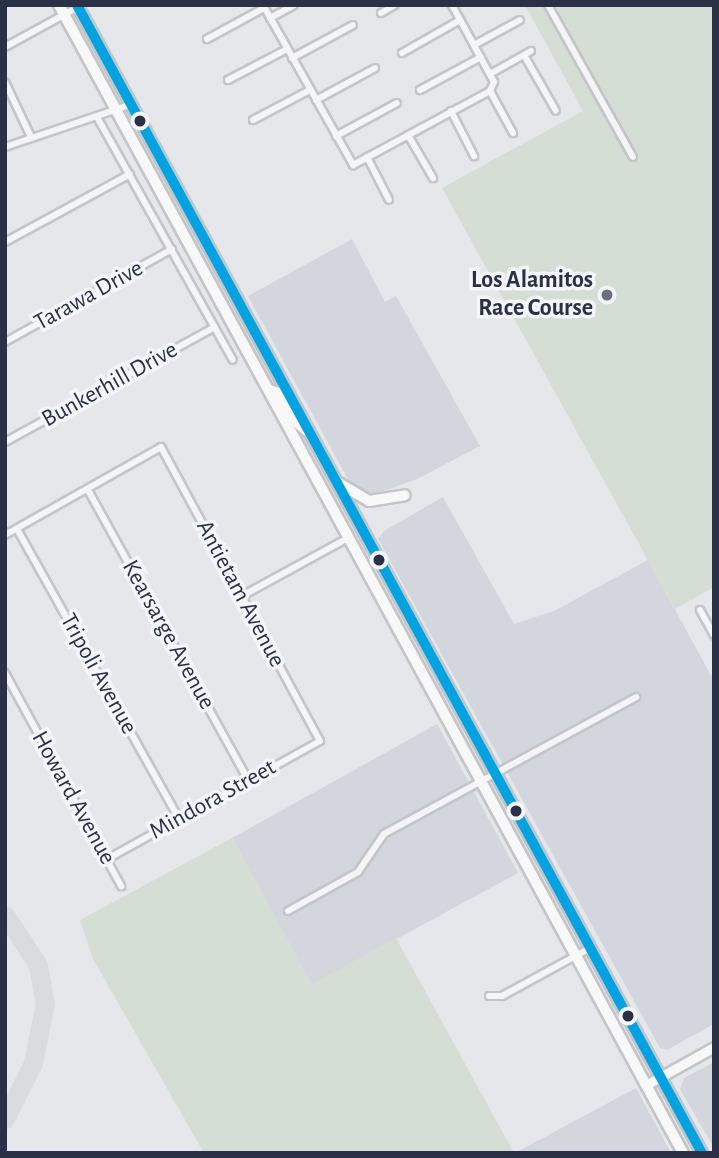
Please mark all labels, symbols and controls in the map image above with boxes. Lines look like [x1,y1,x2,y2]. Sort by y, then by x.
unlabelled marker [133,114,147,128]
street label: Tarawa Drive [30,254,148,338]
place label: Los Alamitos Race Course [471,267,593,323]
marker: Los Alamitos Race Course [599,287,615,303]
street label: Bunkerhill Drive [37,336,183,434]
street label: Antietam Avenue [189,516,291,672]
unlabelled marker [372,553,386,567]
street label: Kearsarge Avenue [115,555,221,715]
street label: Tripoli Avenue [53,609,143,739]
street label: Howard Avenue [25,726,121,870]
street label: Mindora Street [145,753,281,847]
unlabelled marker [509,804,523,818]
unlabelled marker [621,1009,635,1023]

